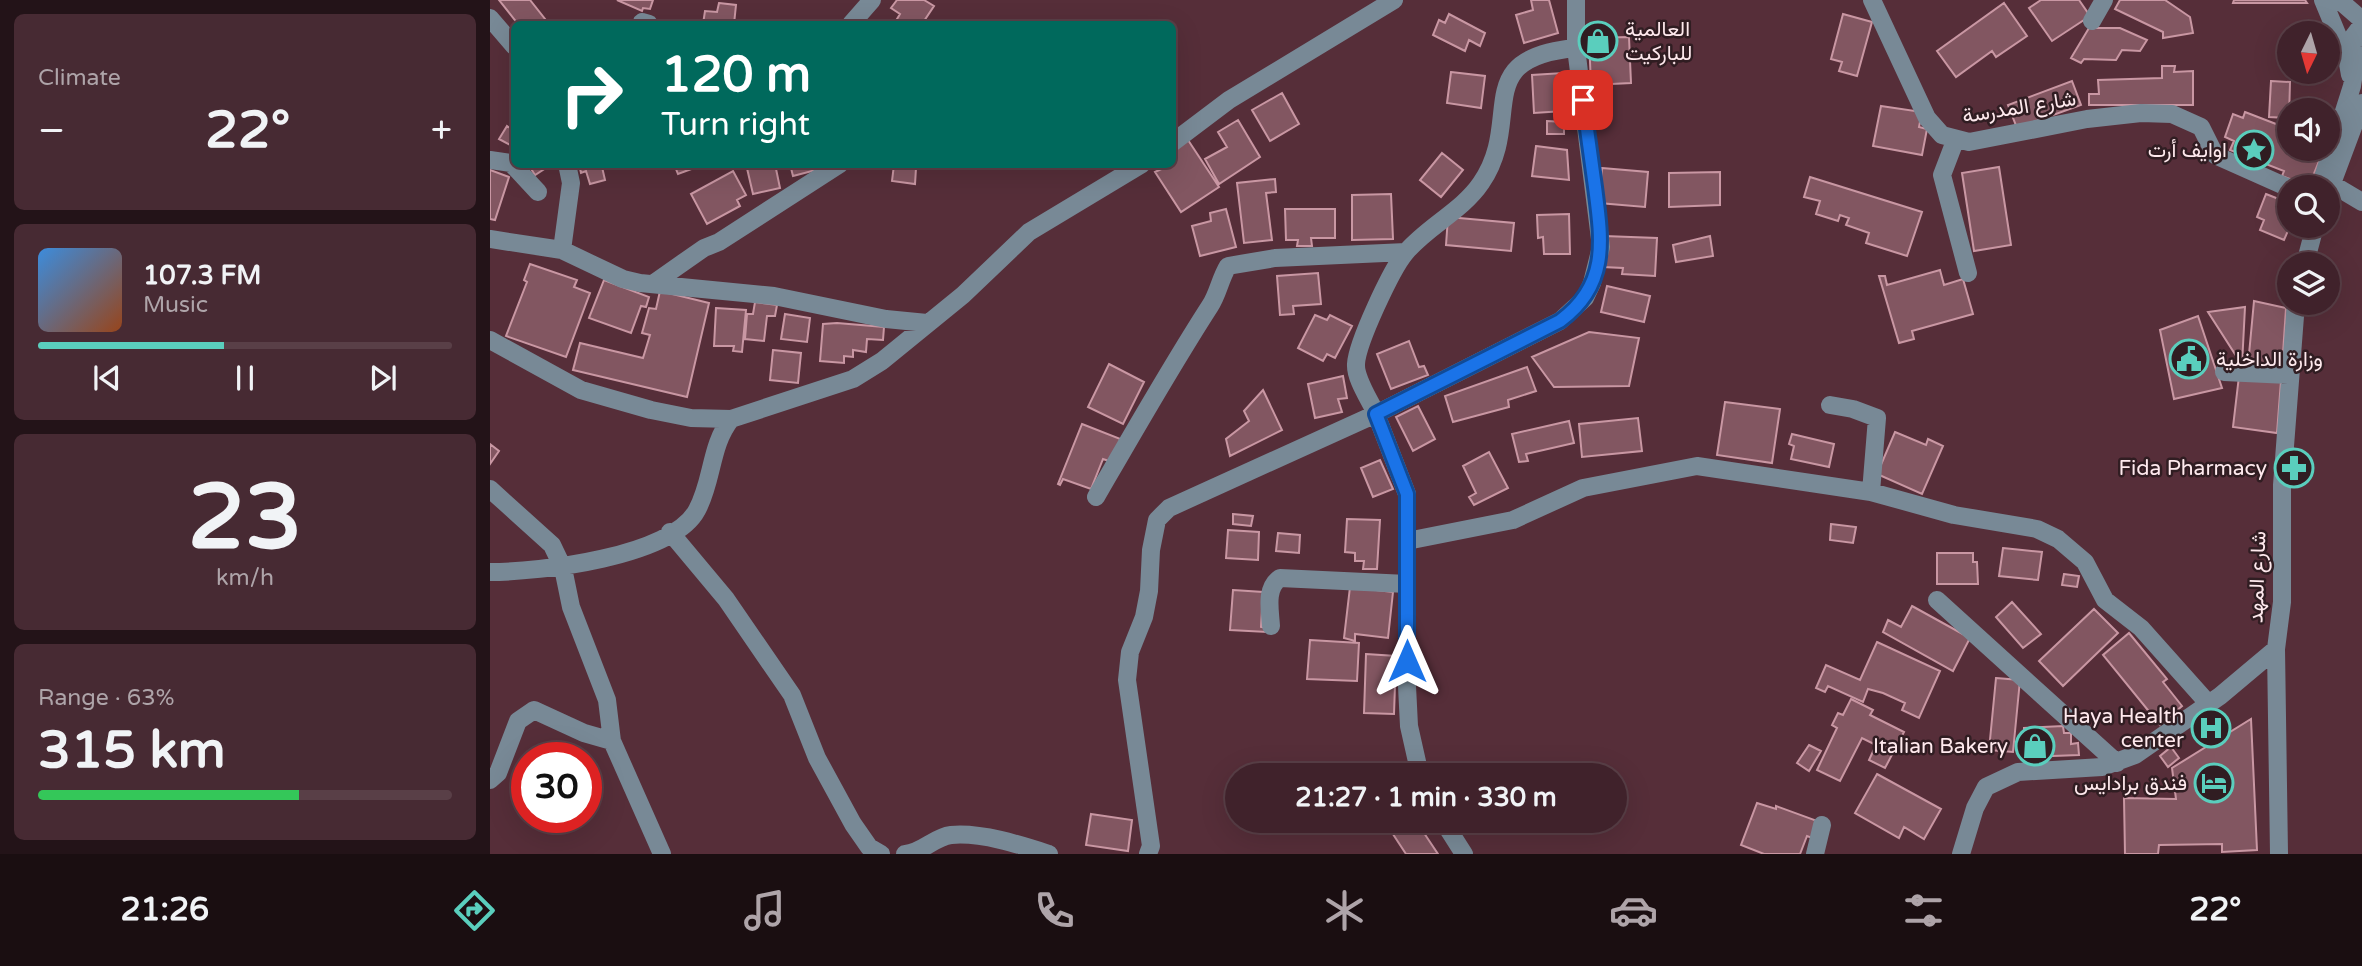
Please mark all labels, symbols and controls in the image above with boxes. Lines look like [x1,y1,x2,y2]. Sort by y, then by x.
place label: العالمية للباركيت [1625,17,1692,66]
shop icon: العالمية للباركيت [1577,20,1619,62]
north arrow [2277,21,2340,84]
map controls [2277,21,2340,315]
text: 120 m [661,46,811,105]
icon: right [546,49,637,140]
text: Climate [38,64,121,92]
pin [1553,70,1613,130]
icon: arrive [1564,81,1602,119]
street label: شارع المدرسة [1960,86,2078,130]
button: sound [2277,98,2340,161]
text: 22° [205,99,290,162]
text: Turn right [661,106,810,144]
text: − [38,108,65,154]
text: + [431,108,452,154]
place icon: اوايف أرت [2233,129,2275,171]
place label: اوايف أرت [2148,138,2227,163]
button: search [2277,175,2340,238]
button: layers [2277,252,2340,315]
text: 107.3 FM [143,260,261,291]
text: Music [143,291,208,319]
public building icon: وزارة الداخلية [2168,338,2210,380]
place label: وزارة الداخلية [2216,347,2323,372]
icon: previous [88,359,126,397]
icon: pause [226,359,264,397]
icon: next [364,359,402,397]
pharmacy icon: Fida Pharmacy [2273,447,2315,489]
place label: Fida Pharmacy [2119,456,2267,481]
text: 23 [188,463,302,573]
street label: شارع المهد [2243,530,2273,624]
text: km/h [216,564,274,592]
position arrow [1370,624,1444,698]
text: Range · 63% [38,684,174,712]
place label: Haya Health center [2063,704,2184,753]
hospital icon: Haya Health center [2190,707,2232,749]
text: 315 km [38,719,226,782]
shop icon: Italian Bakery [2014,725,2056,767]
place label: Italian Bakery [1873,734,2008,759]
speed limit sign: 30 [511,742,602,833]
hotel icon: فندق برادايس [2193,762,2235,804]
place label: فندق برادايس [2074,771,2187,796]
text: 21:27 · 1 min · 330 m [1295,782,1557,813]
icon: directions [450,886,499,935]
icon: music [740,886,789,935]
icon: phone [1030,886,1079,935]
icon: climate [1320,886,1369,935]
icon: car [1609,886,1658,935]
icon: filters [1899,886,1948,935]
text: 21:26 [120,891,209,929]
text: 22° [2189,891,2241,929]

